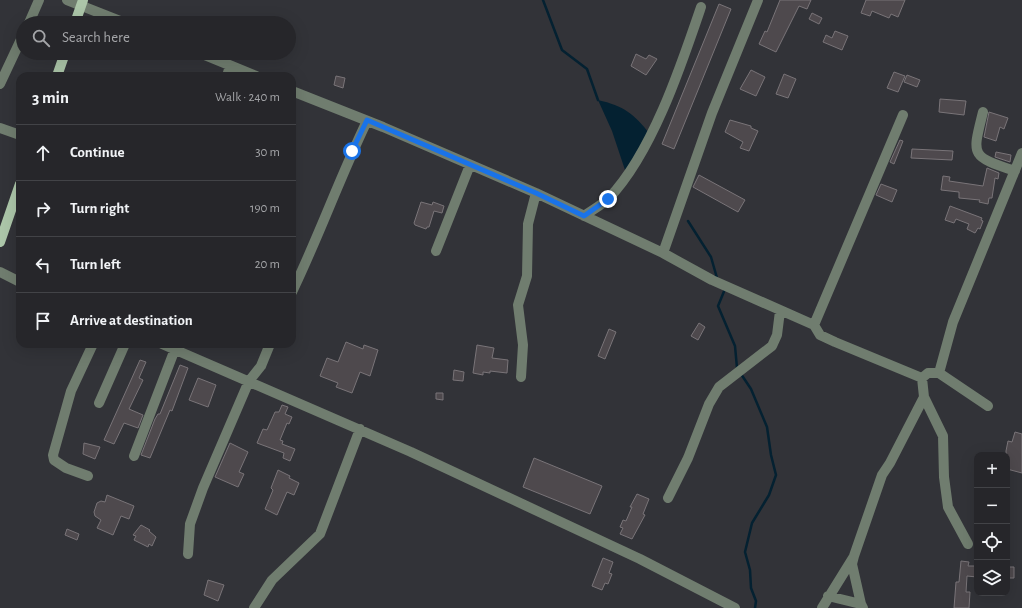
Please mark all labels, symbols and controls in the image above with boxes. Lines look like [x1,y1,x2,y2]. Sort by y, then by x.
search box [16,16,296,60]
icon: search [30,27,52,49]
text: Search here [62,30,130,45]
text: 3 min [32,89,69,106]
text: Walk · 240 m [215,91,280,104]
icon: ahead [32,142,54,164]
route start [343,142,361,160]
text: Continue [70,145,125,160]
text: 30 m [255,146,280,159]
route end [599,190,617,208]
icon: right [32,198,54,220]
text: Turn right [70,201,129,216]
text: 190 m [250,202,280,215]
icon: left [32,254,54,276]
text: Turn left [70,257,121,272]
text: 20 m [255,258,280,271]
icon: arrive [32,310,54,332]
text: Arrive at destination [70,313,193,328]
map controls [974,452,1010,596]
button: + [974,452,1010,488]
button: − [974,488,1010,524]
button: locate [974,524,1010,560]
button: layers [974,560,1010,596]

